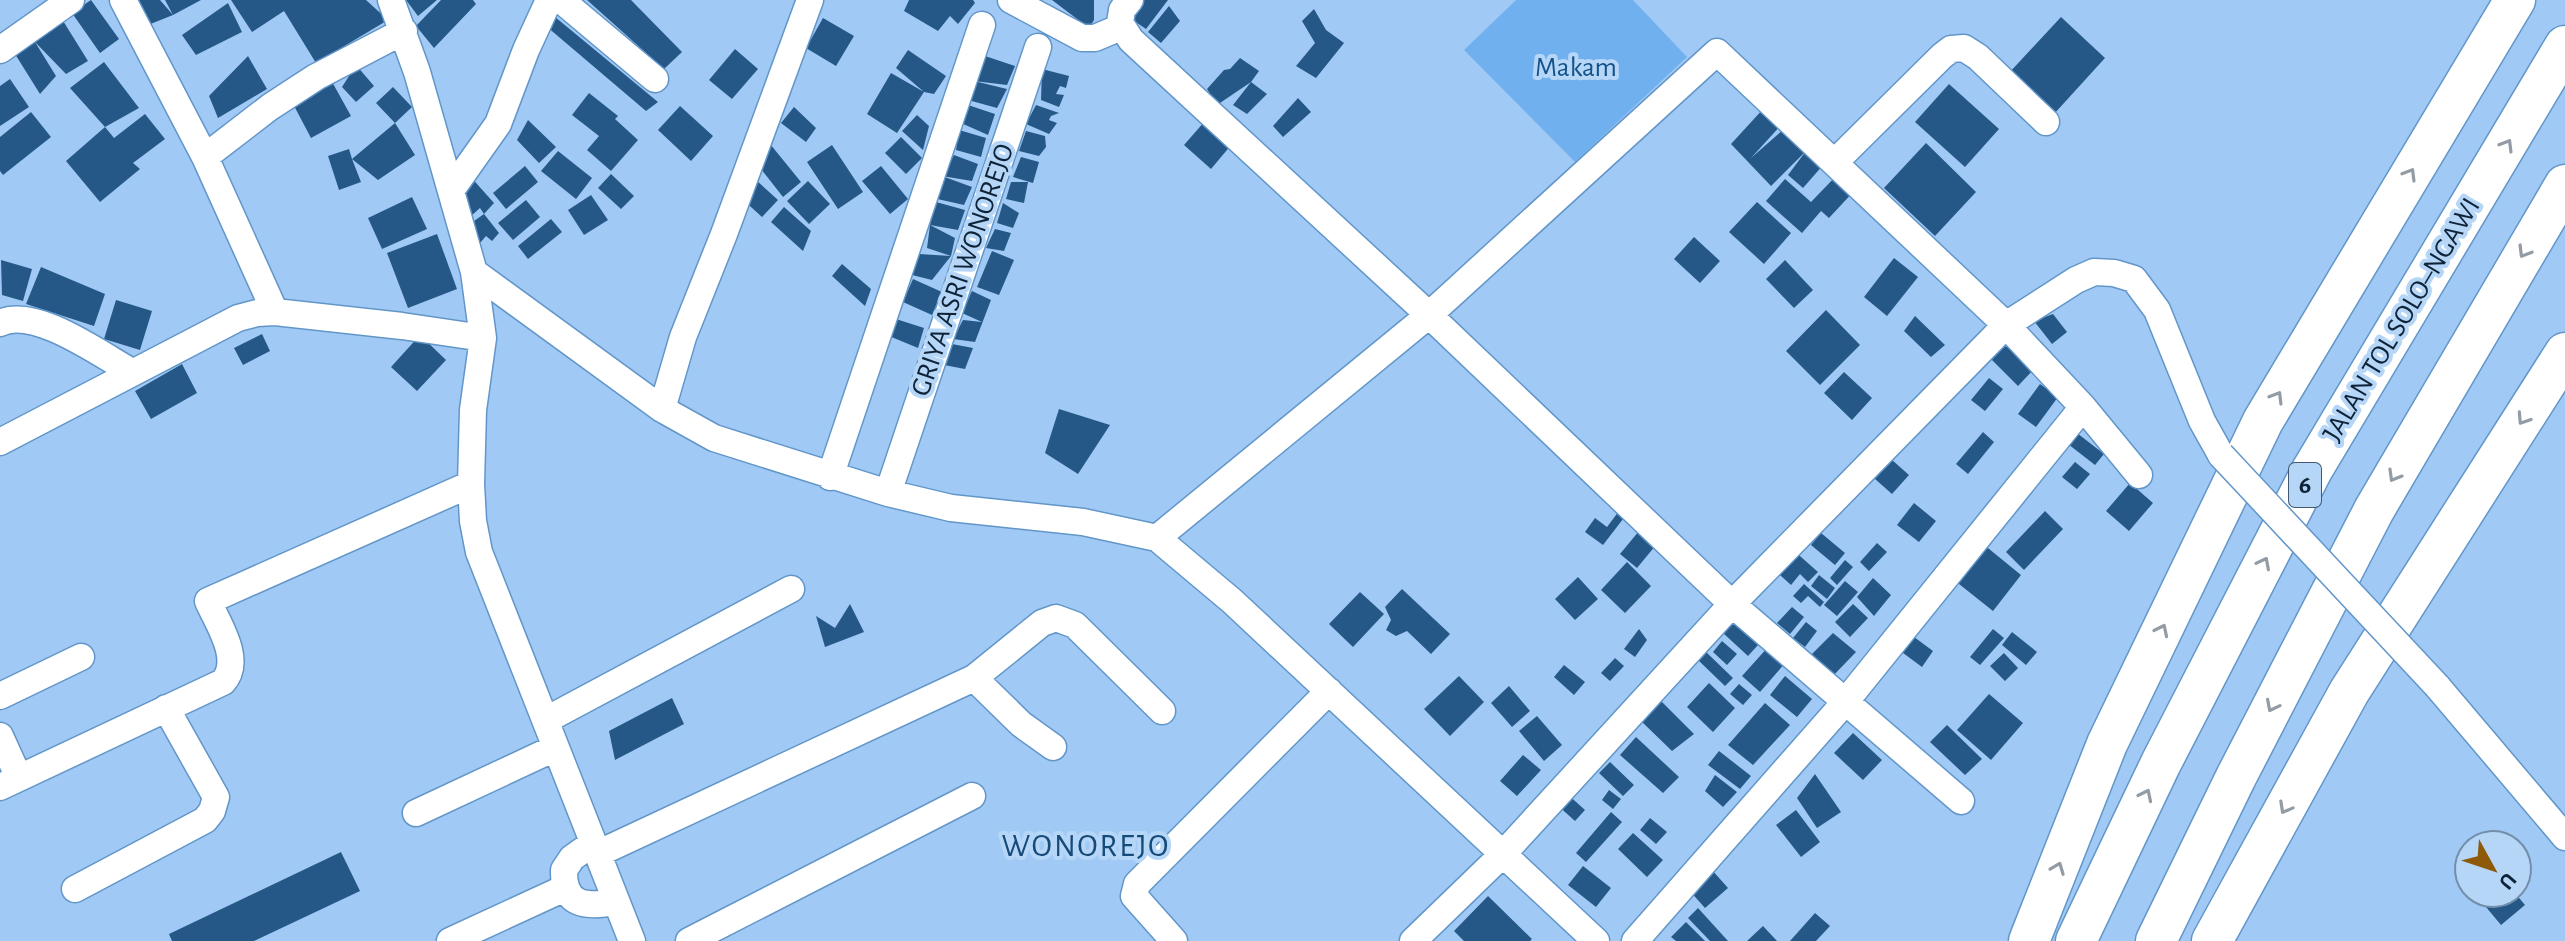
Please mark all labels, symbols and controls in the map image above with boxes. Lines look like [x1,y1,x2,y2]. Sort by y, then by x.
park label: Makam [1535,54,1617,82]
one-way arrow [2497,139,2512,154]
street label: GRIYA ASRI WONOREJO [907,140,1019,400]
one-way arrow [2400,168,2416,183]
street label: JALAN TOL SOLO–NGAWI [2318,193,2486,447]
one-way arrow [2519,243,2534,258]
one-way arrow [2267,391,2283,406]
one-way arrow [2518,410,2533,425]
road number: 6 [2289,463,2321,507]
one-way arrow [2388,467,2404,482]
one-way arrow [2255,557,2270,572]
one-way arrow [2152,624,2168,639]
one-way arrow [2267,698,2282,713]
one-way arrow [2136,789,2152,803]
one-way arrow [2280,800,2295,814]
north arrow [2453,829,2533,909]
district label: WONOREJO [1002,830,1170,862]
one-way arrow [2048,862,2065,876]
text: U [2495,869,2520,894]

